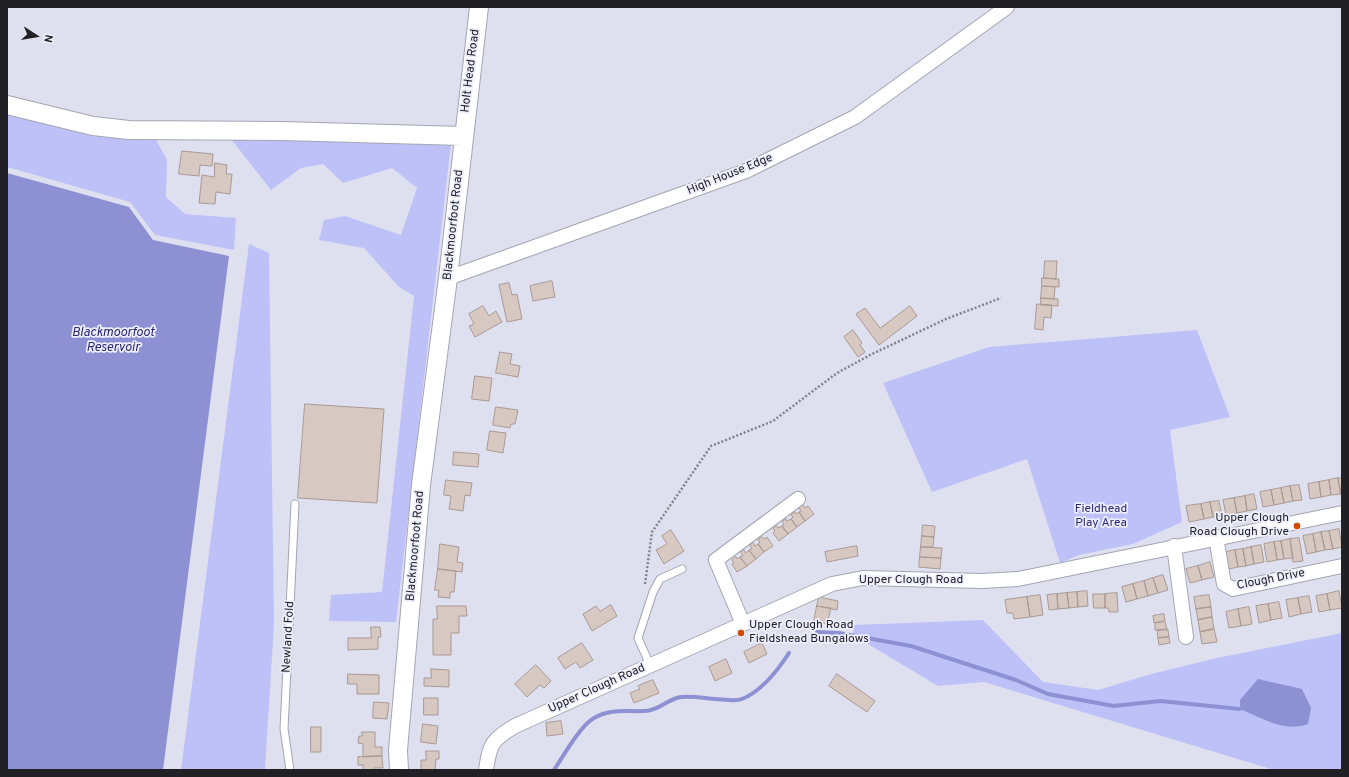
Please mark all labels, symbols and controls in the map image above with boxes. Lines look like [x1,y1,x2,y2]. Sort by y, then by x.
north arrow [16,16,56,56]
street label: Holt Head Road [459,28,483,114]
text: N [40,33,55,44]
street label: High House Edge [685,151,775,199]
street label: Blackmoorfoot Road [441,169,467,281]
water label: Blackmoorfoot Reservoir [72,325,154,356]
street label: Blackmoorfoot Road [404,490,428,602]
park label: Fieldhead Play Area [1075,503,1127,531]
place label: Upper Clough Road Clough Drive [1189,512,1289,540]
marker: Upper Clough Road Clough Drive [1292,521,1302,531]
street label: Clough Drive [1236,566,1306,594]
street label: Upper Clough Road [859,574,963,588]
street label: Newland Fold [280,601,298,673]
place label: Upper Clough Road Fieldshead Bungalows [749,619,869,647]
marker: Upper Clough Road Fieldshead Bungalows [736,628,746,638]
street label: Upper Clough Road [546,661,648,717]

